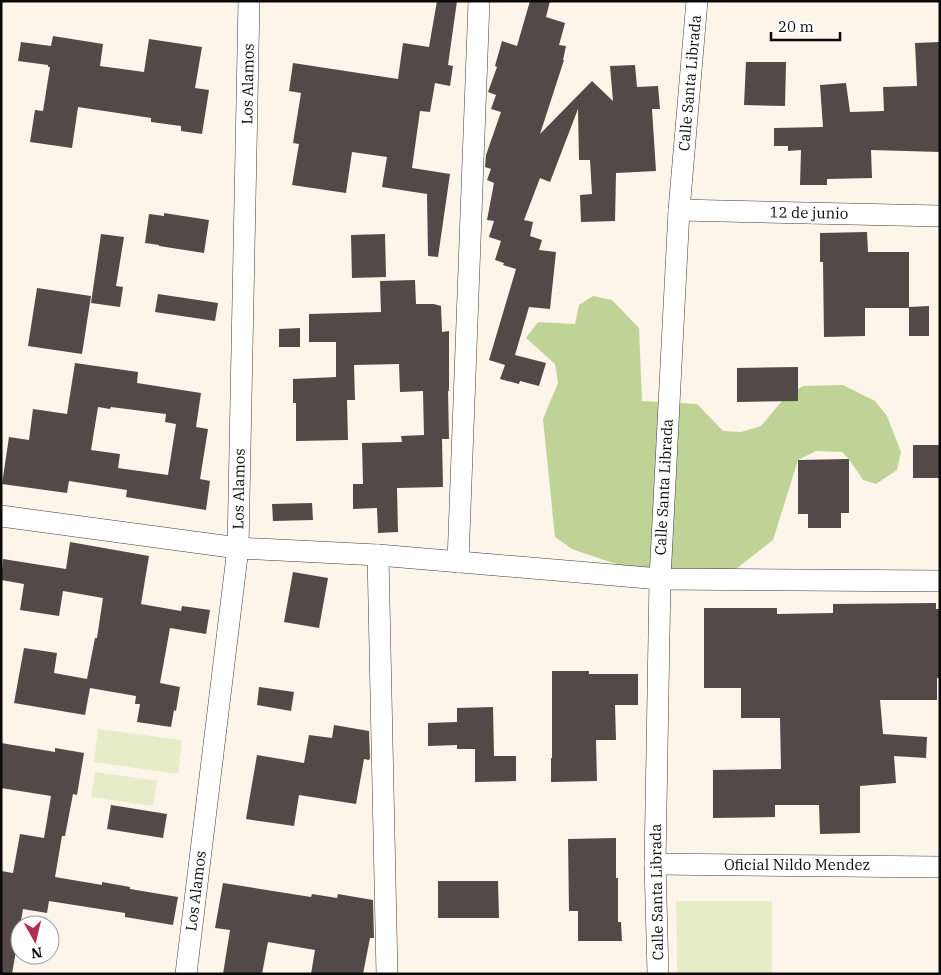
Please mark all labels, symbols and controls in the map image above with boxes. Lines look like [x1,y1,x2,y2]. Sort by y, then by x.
scale bar [771,10,840,42]
street label: Calle Santa Librada [674,14,705,152]
text: 20 m [778,17,814,36]
street label: Los Alamos [237,43,258,125]
street label: 12 de junio [769,202,849,223]
street label: Calle Santa Librada [650,418,677,556]
street label: Los Alamos [228,448,249,530]
street label: Calle Santa Librada [646,824,667,960]
street label: Los Alamos [181,850,210,932]
street label: Oficial Nildo Mendez [724,855,870,874]
north arrow [10,915,60,965]
text: N [30,943,44,963]

